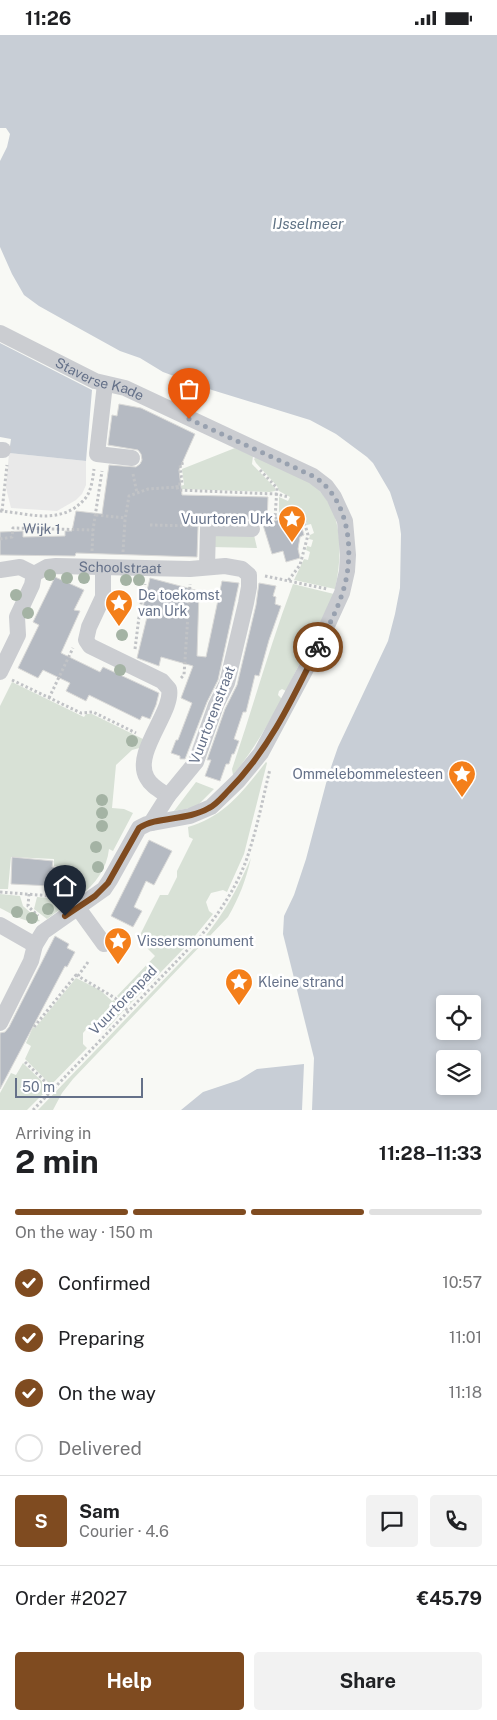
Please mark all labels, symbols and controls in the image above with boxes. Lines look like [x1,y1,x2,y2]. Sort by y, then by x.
text: 11:26 [25,7,71,29]
water label: IJsselmeer [272,215,344,232]
street label: Staverse Kade [53,354,146,404]
pin [168,368,210,419]
icon: bag [175,375,203,403]
place icon: Vuurtoren Urk [277,504,307,543]
place label: Vuurtoren Urk [181,511,273,527]
street label: Wijk 1 [23,520,61,537]
street label: Schoolstraat [78,559,162,576]
place label: De toekomst van Urk [138,587,220,619]
place icon: De toekomst van Urk [104,588,134,627]
courier [293,622,343,672]
icon: bike [304,633,332,661]
street label: Vuurtorenstraat [186,664,238,766]
place icon: Ommelebommelesteen [447,759,477,798]
place label: Ommelebommelesteen [293,766,443,782]
pin [44,865,86,916]
icon: home [51,872,79,900]
place icon: Vissersmonument [103,926,133,965]
place label: Vissersmonument [137,933,254,949]
street label: Vuurtorenpad [86,962,160,1038]
place icon: Kleine strand [224,967,254,1006]
place label: Kleine strand [258,974,344,990]
map controls [436,995,481,1095]
button: locate [436,995,481,1040]
button: layers [436,1050,481,1095]
scale bar [15,1075,142,1098]
text: 50 m [22,1079,55,1095]
text: Arriving in [15,1124,91,1143]
text: 11:28–11:33 [379,1142,482,1164]
text: 2 min [15,1143,99,1180]
text: On the way · 150 m [15,1223,153,1242]
icon: check [15,1269,43,1297]
text: Confirmed [58,1272,151,1294]
text: 10:57 [442,1273,482,1292]
icon: check [15,1324,43,1352]
text: Preparing [58,1327,145,1349]
text: 11:01 [449,1328,482,1347]
icon: check [15,1379,43,1407]
text: On the way [58,1382,156,1404]
text: 11:18 [448,1383,482,1402]
text: Delivered [58,1437,142,1459]
button: chat [366,1495,418,1547]
button: phone [430,1495,482,1547]
text: Sam [79,1500,120,1522]
text: S [34,1510,48,1532]
text: Courier · 4.6 [79,1522,169,1541]
text: Order #2027 [15,1587,127,1609]
text: €45.79 [417,1587,482,1609]
button: Help [15,1652,244,1710]
button: Share [254,1652,482,1710]

